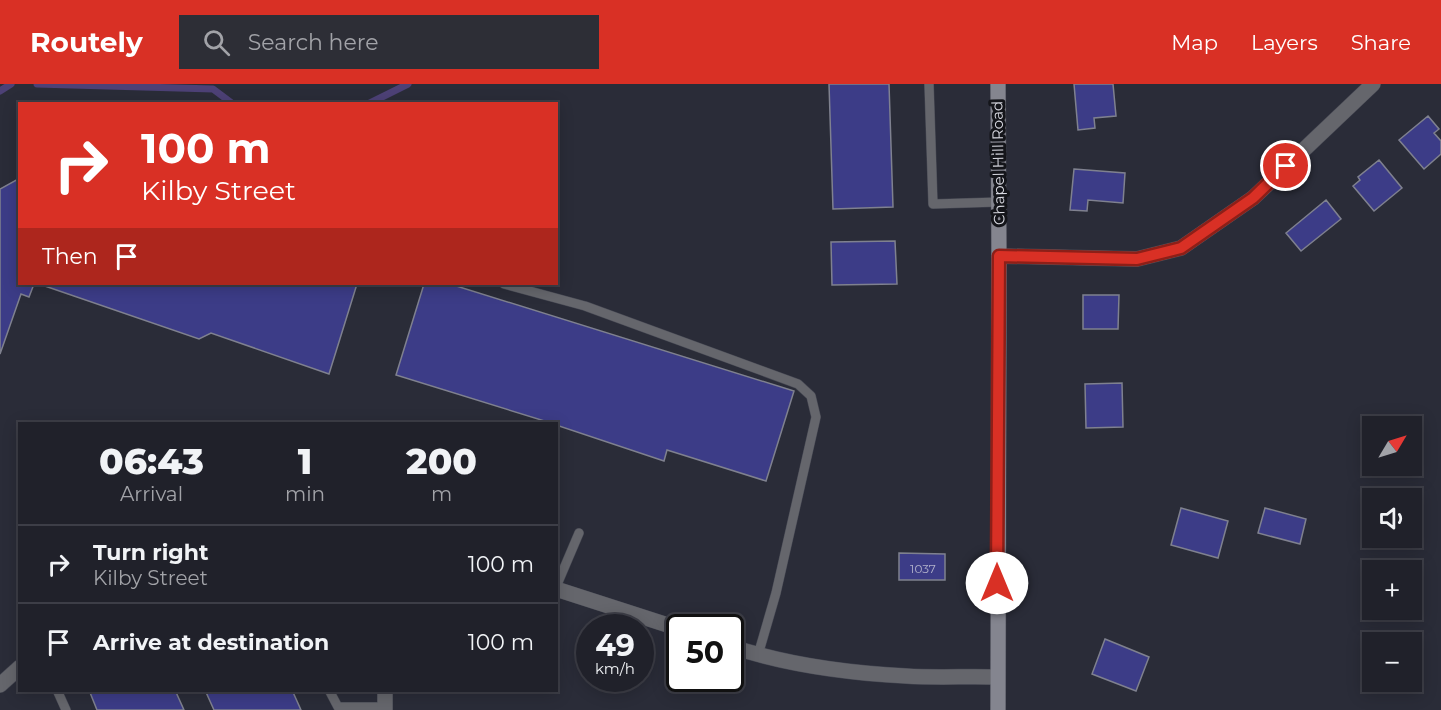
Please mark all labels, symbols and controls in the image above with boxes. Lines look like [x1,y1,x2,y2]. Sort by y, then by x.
search box [179,15,599,69]
text: Routely [30,25,143,59]
icon: search [200,26,233,59]
text: Search here [248,29,379,56]
text: Map [1171,30,1218,55]
text: Layers [1251,30,1318,55]
text: Share [1351,30,1411,55]
street label: Chapel Hill Road [987,101,1009,225]
text: 100 m [141,122,270,174]
icon: right [42,126,120,204]
pin [1260,140,1311,191]
icon: arrive [1269,149,1302,182]
text: Kilby Street [141,174,296,207]
icon: arrive [110,240,143,273]
text: Then [42,243,98,270]
north arrow [1362,416,1422,476]
map controls [1362,416,1422,692]
text: 06:43 [99,439,204,483]
text: 1 [298,439,312,483]
text: 200 [406,439,477,483]
text: Arrival [120,482,183,506]
text: min [285,482,325,506]
text: m [431,482,452,506]
button: sound [1362,488,1422,548]
text: Turn right [93,539,208,566]
icon: right [42,548,75,581]
text: 100 m [468,551,534,578]
position arrow [965,551,1029,615]
button: + [1362,560,1422,620]
house number: 1037 [910,561,936,576]
text: Kilby Street [93,566,208,590]
speed limit sign: 50 [666,614,744,692]
icon: arrive [42,626,75,659]
text: 49 [595,627,635,664]
text: Arrive at destination [93,629,329,656]
text: 100 m [468,629,534,656]
button: − [1362,632,1422,692]
text: km/h [595,659,635,678]

